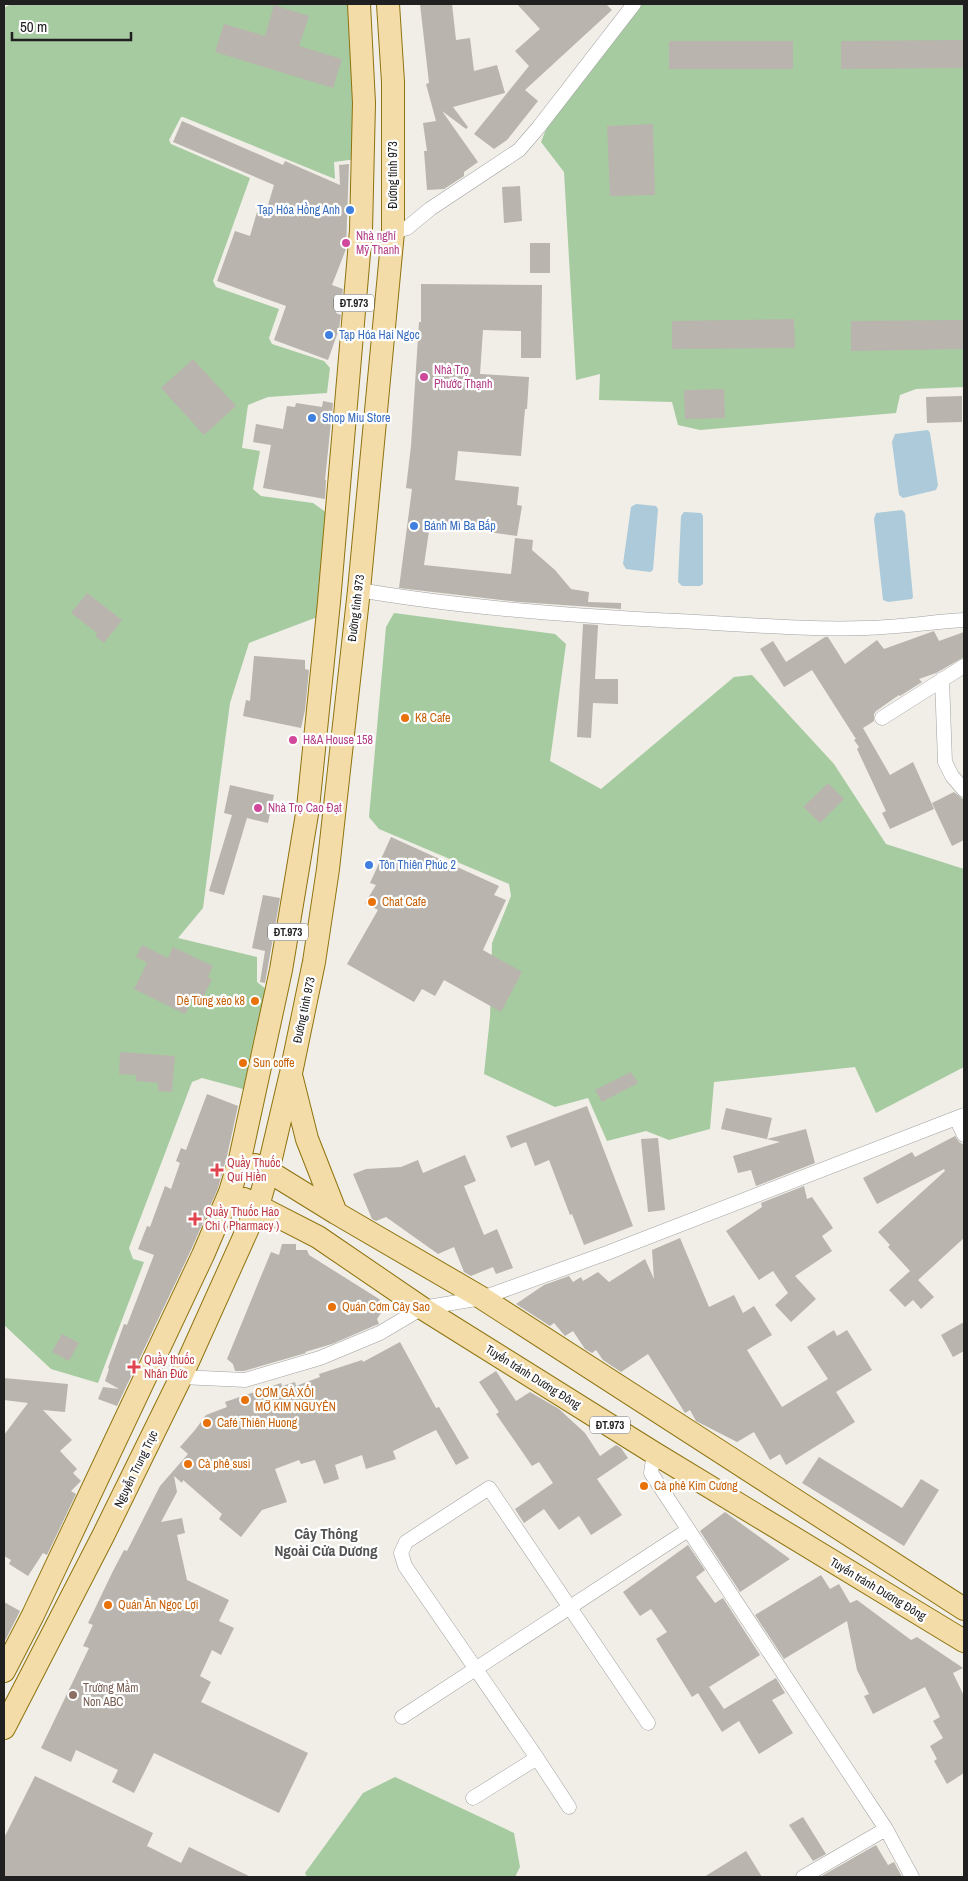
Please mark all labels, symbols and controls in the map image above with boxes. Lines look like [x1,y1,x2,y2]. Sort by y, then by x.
scale bar [12,10,131,42]
text: 50 m [20,16,47,37]
street label: Đường tỉnh 973 [385,141,401,209]
place label: Tạp Hóa Hồng Anh [257,202,340,218]
marker: Tạp Hóa Hồng Anh [344,204,356,216]
place label: Nhà nghỉ Mỹ Thanh [356,228,400,258]
marker: Nhà nghỉ Mỹ Thanh [340,237,352,249]
road number: ĐT.973 [334,294,374,312]
place label: Tạp Hóa Hai Ngọc [339,327,420,343]
marker: Tạp Hóa Hai Ngọc [323,329,335,341]
place label: Nhà Trọ Phước Thạnh [434,362,492,392]
marker: Nhà Trọ Phước Thạnh [418,371,430,383]
place label: Shop Miu Store [322,410,390,426]
marker: Shop Miu Store [306,412,318,424]
place label: Bánh Mì Ba Bắp [424,518,496,534]
marker: Bánh Mì Ba Bắp [408,520,420,532]
street label: Đường tỉnh 973 [344,574,368,642]
place label: K8 Cafe [415,710,451,726]
marker: K8 Cafe [399,712,411,724]
place label: H&A House 158 [303,732,373,748]
marker: H&A House 158 [287,734,299,746]
place label: Nhà Trọ Cao Đạt [268,800,342,816]
marker: Nhà Trọ Cao Đạt [252,802,264,814]
place label: Tôn Thiên Phúc 2 [379,857,456,873]
marker: Tôn Thiên Phúc 2 [363,859,375,871]
place label: Chat Cafe [382,894,426,910]
marker: Chat Cafe [366,896,378,908]
road number: ĐT.973 [268,924,308,940]
street label: Đường tỉnh 973 [289,975,319,1045]
place label: Dê Tùng xẻo k8 [177,993,245,1009]
marker: Dê Tùng xẻo k8 [249,995,261,1007]
place label: Sun coffe [253,1055,294,1071]
marker: Sun coffe [237,1057,249,1069]
place label: Quầy Thuốc Quí Hiền [227,1155,281,1185]
marker: Quầy Thuốc Quí Hiền [211,1164,223,1176]
place label: Quầy Thuốc Hảo Chi ( Pharmacy ) [205,1204,279,1234]
marker: Quầy Thuốc Hảo Chi ( Pharmacy ) [189,1213,201,1225]
place label: Quán Cơm Cây Sao [342,1299,430,1315]
marker: Quán Cơm Cây Sao [326,1301,338,1313]
street label: Tuyến tránh Dương Đông [482,1341,584,1413]
place label: Quầy thuốc Nhân Đức [144,1352,194,1382]
marker: Quầy thuốc Nhân Đức [128,1361,140,1373]
place label: CƠM GÀ XỐI MỠ KIM NGUYÊN [255,1383,336,1415]
marker: CƠM GÀ XỐI MỠ KIM NGUYÊN [239,1394,251,1406]
place label: Café Thiên Huong [217,1415,298,1431]
road number: ĐT.973 [590,1416,630,1434]
marker: Café Thiên Huong [201,1417,213,1429]
street label: Nguyễn Trung Trực [110,1428,162,1510]
place label: Cà phê susi [198,1456,251,1472]
marker: Cà phê susi [182,1458,194,1470]
place label: Cà phê Kim Cương [654,1478,738,1494]
marker: Cà phê Kim Cương [638,1480,650,1492]
district label: Cây Thông Ngoài Cửa Dương [274,1523,378,1561]
street label: Tuyến tránh Dương Đông [827,1554,930,1624]
place label: Quán Ăn Ngọc Lợi [118,1597,198,1613]
marker: Quán Ăn Ngọc Lợi [102,1599,114,1611]
place label: Trường Mầm Non ABC [83,1680,138,1710]
marker: Trường Mầm Non ABC [67,1689,79,1701]

